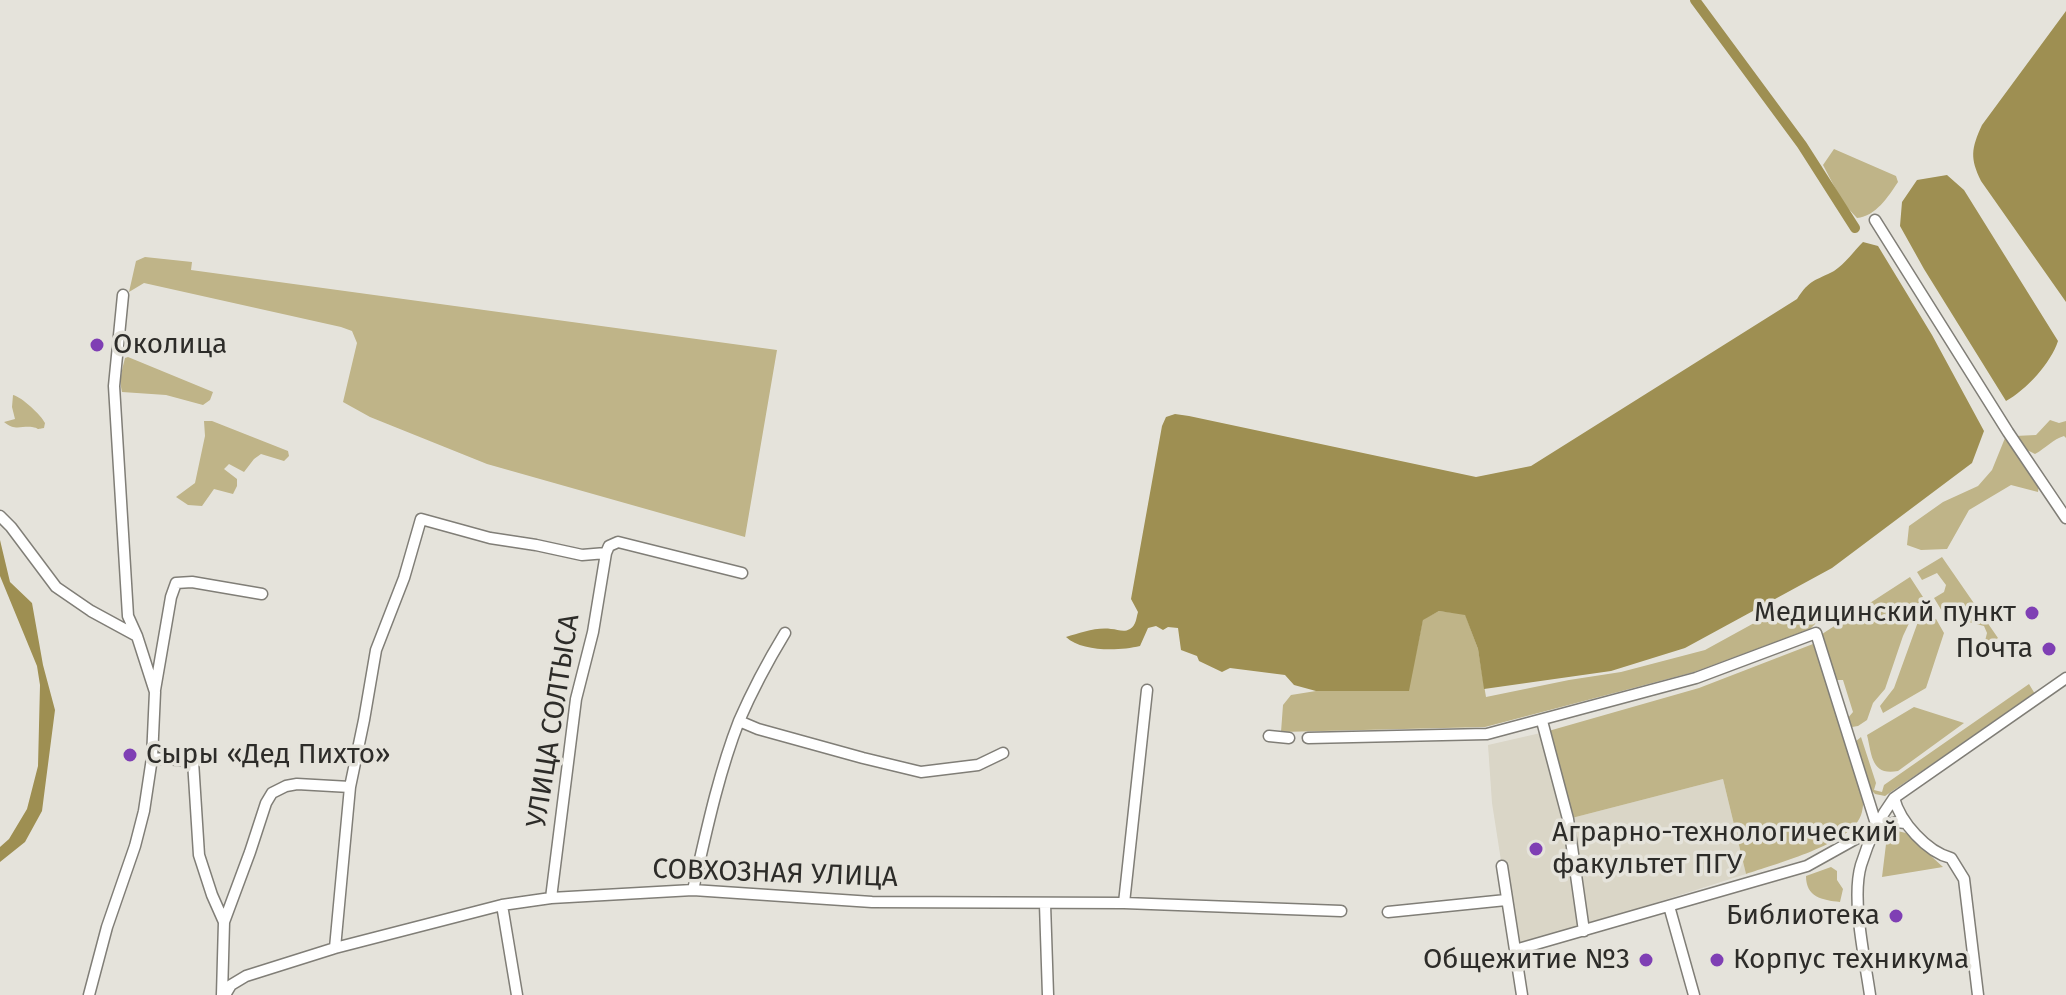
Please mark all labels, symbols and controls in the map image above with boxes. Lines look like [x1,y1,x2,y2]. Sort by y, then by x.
place label: Околица [113,328,227,362]
marker: Околица [88,336,106,354]
place label: Медицинский пункт [1754,596,2016,630]
marker: Медицинский пункт [2023,604,2041,622]
street label: УЛИЦА СОЛТЫСА [521,612,587,830]
place label: Почта [1956,632,2033,666]
marker: Почта [2040,640,2058,658]
place label: Сыры «Дед Пихто» [146,738,390,772]
marker: Сыры «Дед Пихто» [121,746,139,764]
place label: Аграрно-технологический факультет ПГУ [1552,816,1899,882]
marker: Аграрно-технологический факультет ПГУ [1527,840,1545,858]
street label: СОВХОЗНАЯ УЛИЦА [652,853,898,895]
place label: Библиотека [1726,899,1880,933]
marker: Библиотека [1887,907,1905,925]
place label: Общежитие №3 [1423,943,1630,977]
place label: Корпус техникума [1733,943,1969,977]
marker: Общежитие №3 [1637,951,1655,969]
marker: Корпус техникума [1708,951,1726,969]

